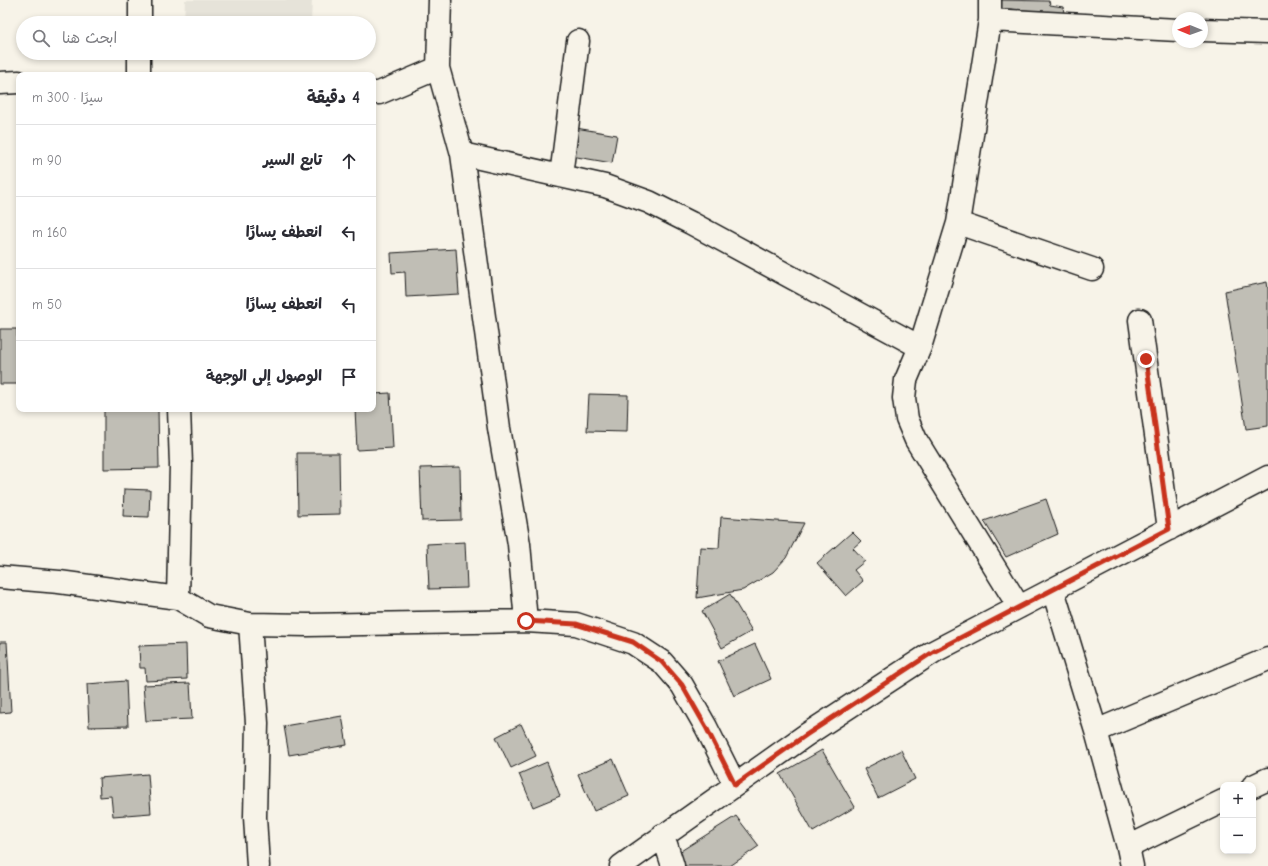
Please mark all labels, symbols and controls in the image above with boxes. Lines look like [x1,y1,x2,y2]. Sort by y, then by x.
north arrow [1172,12,1208,48]
search box [16,16,376,60]
icon: search [30,27,52,49]
text: ابحث هنا [62,29,117,47]
text: 4 دقيقة [307,88,360,107]
text: سيرًا · 300 m [32,90,103,105]
icon: ahead [338,150,360,172]
text: تابع السير [263,151,322,169]
text: 90 m [32,153,62,168]
icon: left [338,222,360,244]
text: انعطف يسارًا [246,223,322,241]
text: 160 m [32,225,67,240]
icon: left [338,294,360,316]
text: انعطف يسارًا [246,295,322,313]
text: 50 m [32,297,62,312]
route end [1137,350,1155,368]
icon: arrive [338,366,360,388]
text: الوصول إلى الوجهة [206,367,322,385]
route start [517,612,535,630]
map controls [1220,782,1256,854]
button: + [1220,782,1256,818]
button: − [1220,818,1256,854]

